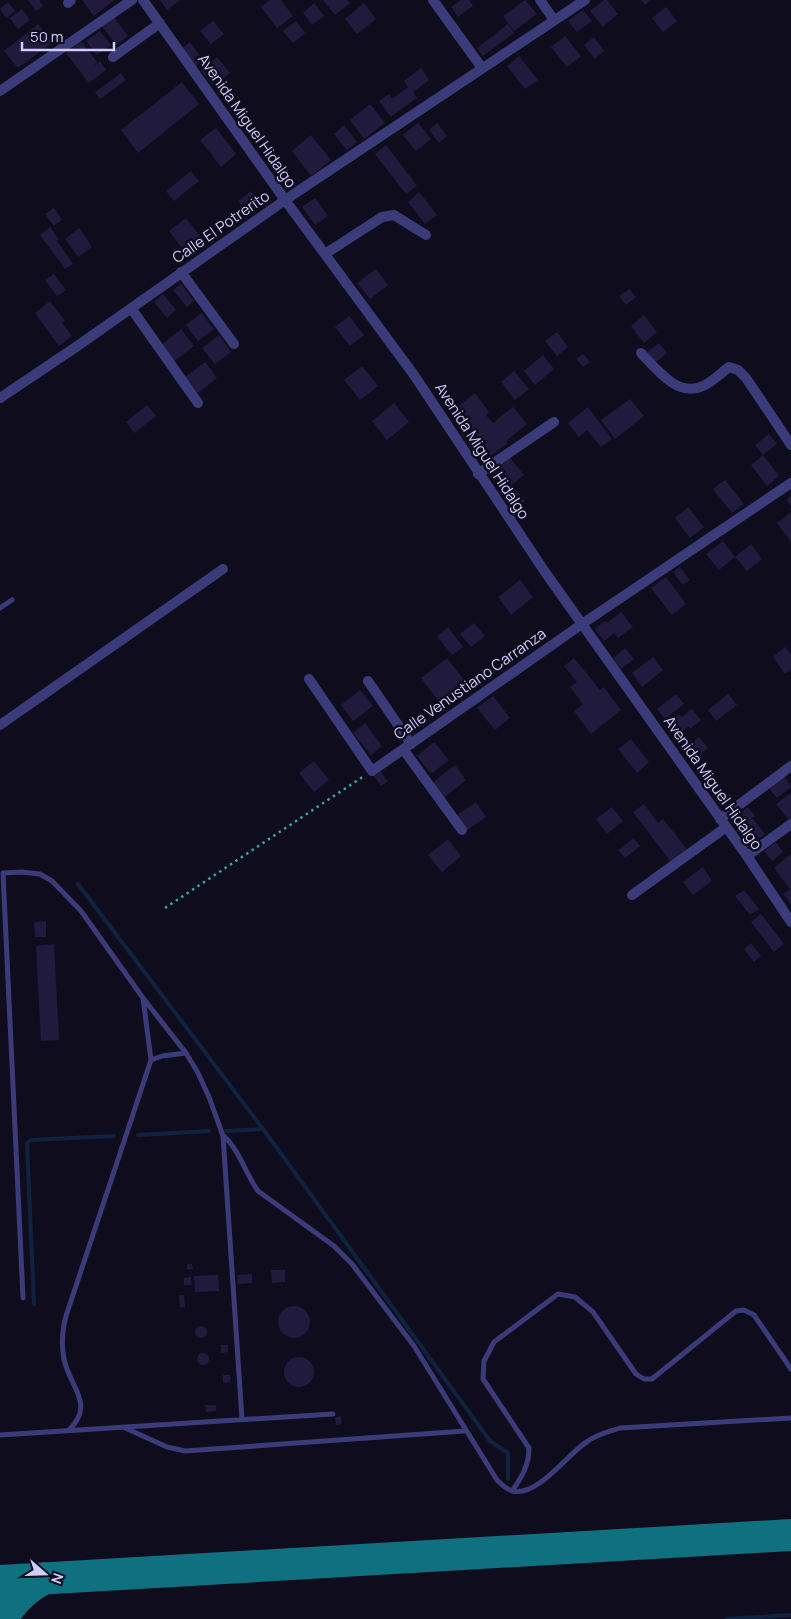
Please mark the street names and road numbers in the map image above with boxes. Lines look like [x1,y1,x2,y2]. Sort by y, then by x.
street label: Avenida Miguel Hidalgo [193,50,302,192]
street label: Calle El Potrerito [168,185,274,268]
street label: Avenida Miguel Hidalgo [430,378,535,523]
street label: Calle Venustiano Carranza [389,623,550,744]
street label: Avenida Miguel Hidalgo [659,712,768,854]

